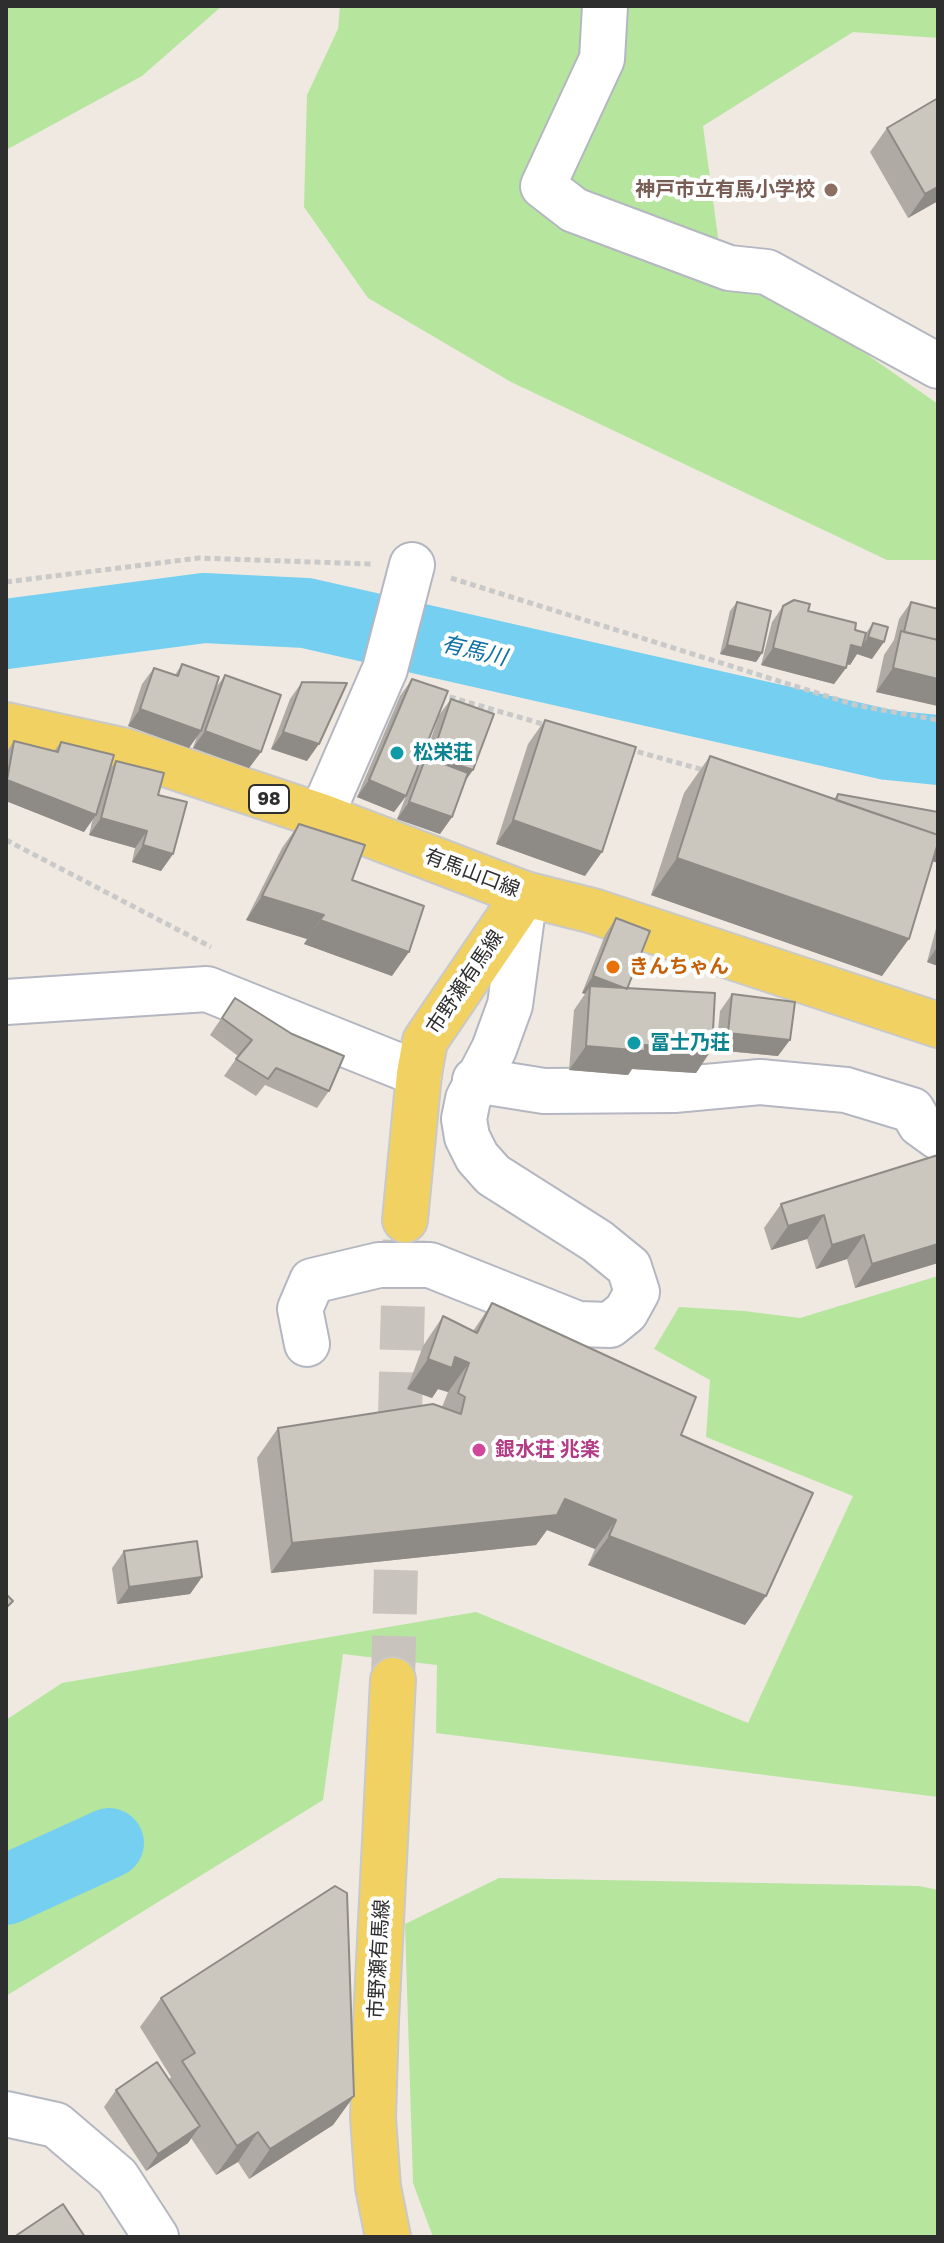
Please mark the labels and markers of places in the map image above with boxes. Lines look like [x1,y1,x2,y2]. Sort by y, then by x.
place label: 神戸市立有馬小学校 [635,178,815,202]
marker: 神戸市立有馬小学校 [822,181,840,199]
place label: 松栄荘 [413,741,473,765]
marker: 松栄荘 [388,744,406,762]
place label: きんちゃん [629,955,729,979]
marker: きんちゃん [604,958,622,976]
place label: 冨士乃荘 [650,1031,730,1055]
marker: 冨士乃荘 [625,1034,643,1052]
place label: 銀水荘 兆楽 [495,1438,600,1462]
marker: 銀水荘 兆楽 [470,1441,488,1459]

